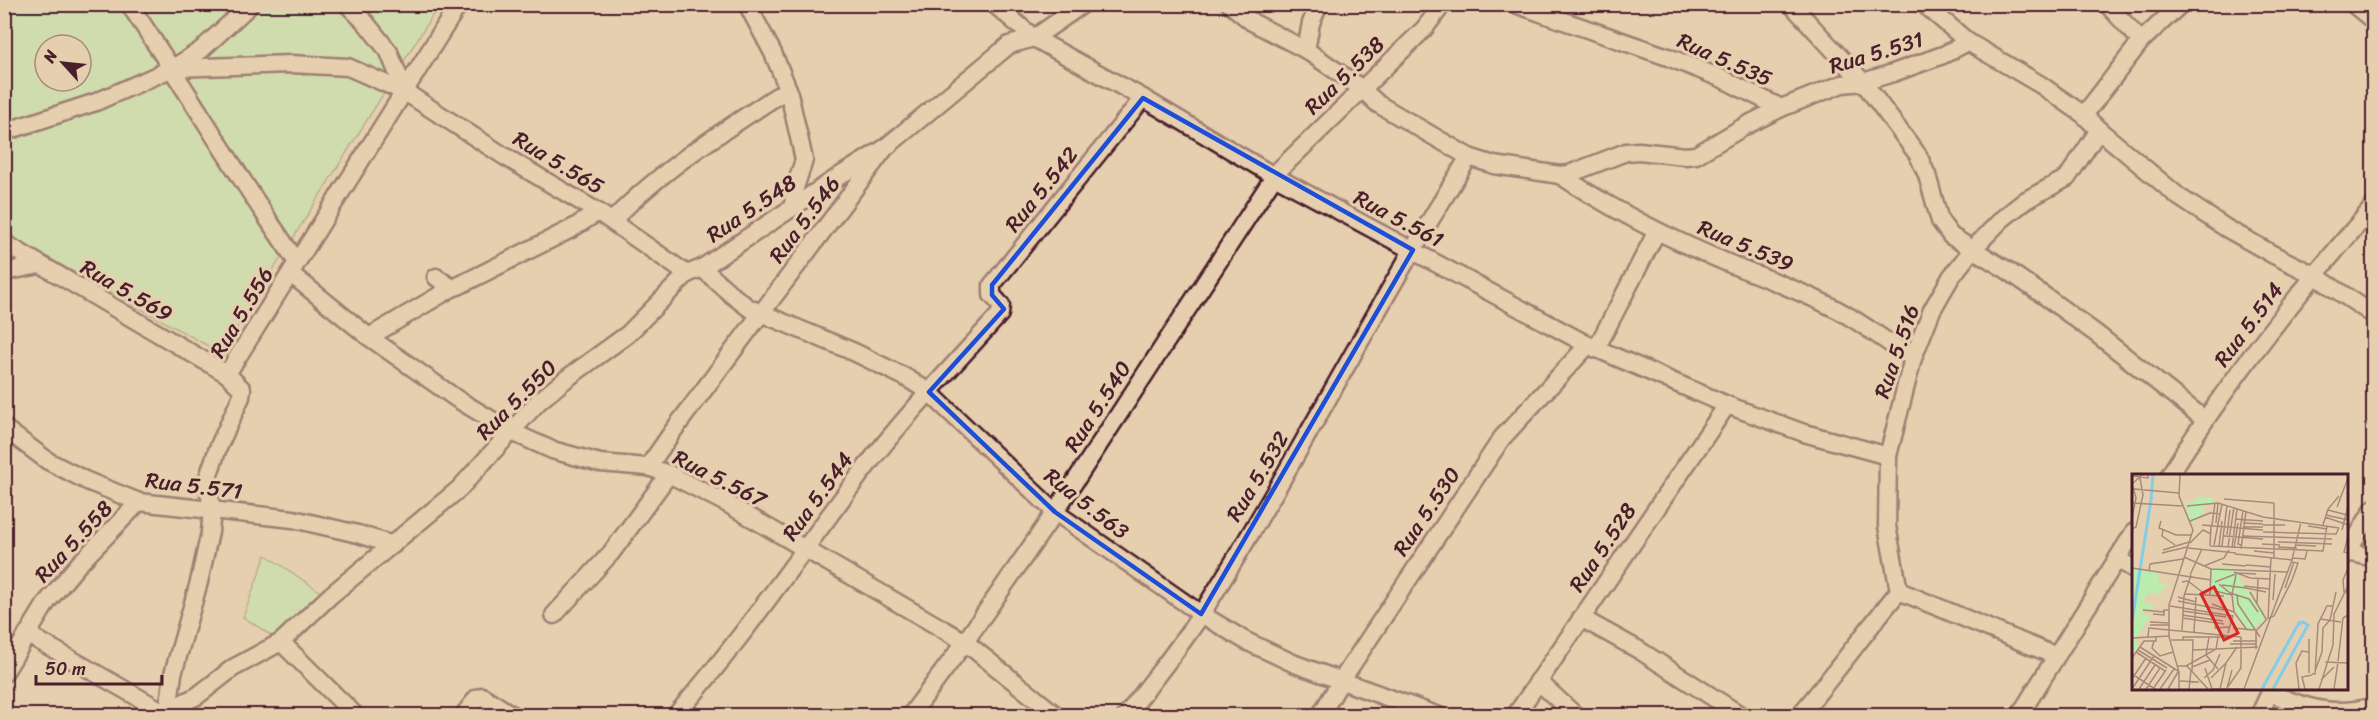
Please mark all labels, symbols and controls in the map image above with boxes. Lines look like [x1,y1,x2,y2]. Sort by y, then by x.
street label: Rua 5.531 [1824,20,1928,85]
street label: Rua 5.535 [1671,21,1779,98]
street label: Rua 5.538 [1295,26,1394,124]
north arrow [33,33,93,93]
text: N [34,44,66,69]
street label: Rua 5.565 [505,120,612,205]
street label: Rua 5.542 [994,137,1089,241]
street label: Rua 5.548 [698,164,805,253]
street label: Rua 5.546 [758,167,851,272]
street label: Rua 5.561 [1347,178,1451,259]
street label: Rua 5.539 [1692,208,1800,283]
street label: Rua 5.569 [73,248,180,333]
street label: Rua 5.556 [199,259,284,366]
street label: Rua 5.514 [2203,273,2294,375]
street label: Rua 5.516 [1862,299,1931,404]
street label: Rua 5.550 [466,349,566,449]
street label: Rua 5.540 [1053,352,1142,460]
street label: Rua 5.532 [1215,423,1300,529]
street label: Rua 5.567 [666,438,775,519]
street label: Rua 5.544 [771,443,864,549]
street label: Rua 5.563 [1035,457,1138,550]
street label: Rua 5.530 [1382,458,1471,564]
street label: Rua 5.571 [143,460,245,511]
inset map [2132,474,2348,690]
street label: Rua 5.558 [24,491,122,592]
street label: Rua 5.528 [1558,494,1647,600]
scale bar [36,648,162,686]
text: 50 m [45,653,86,685]

